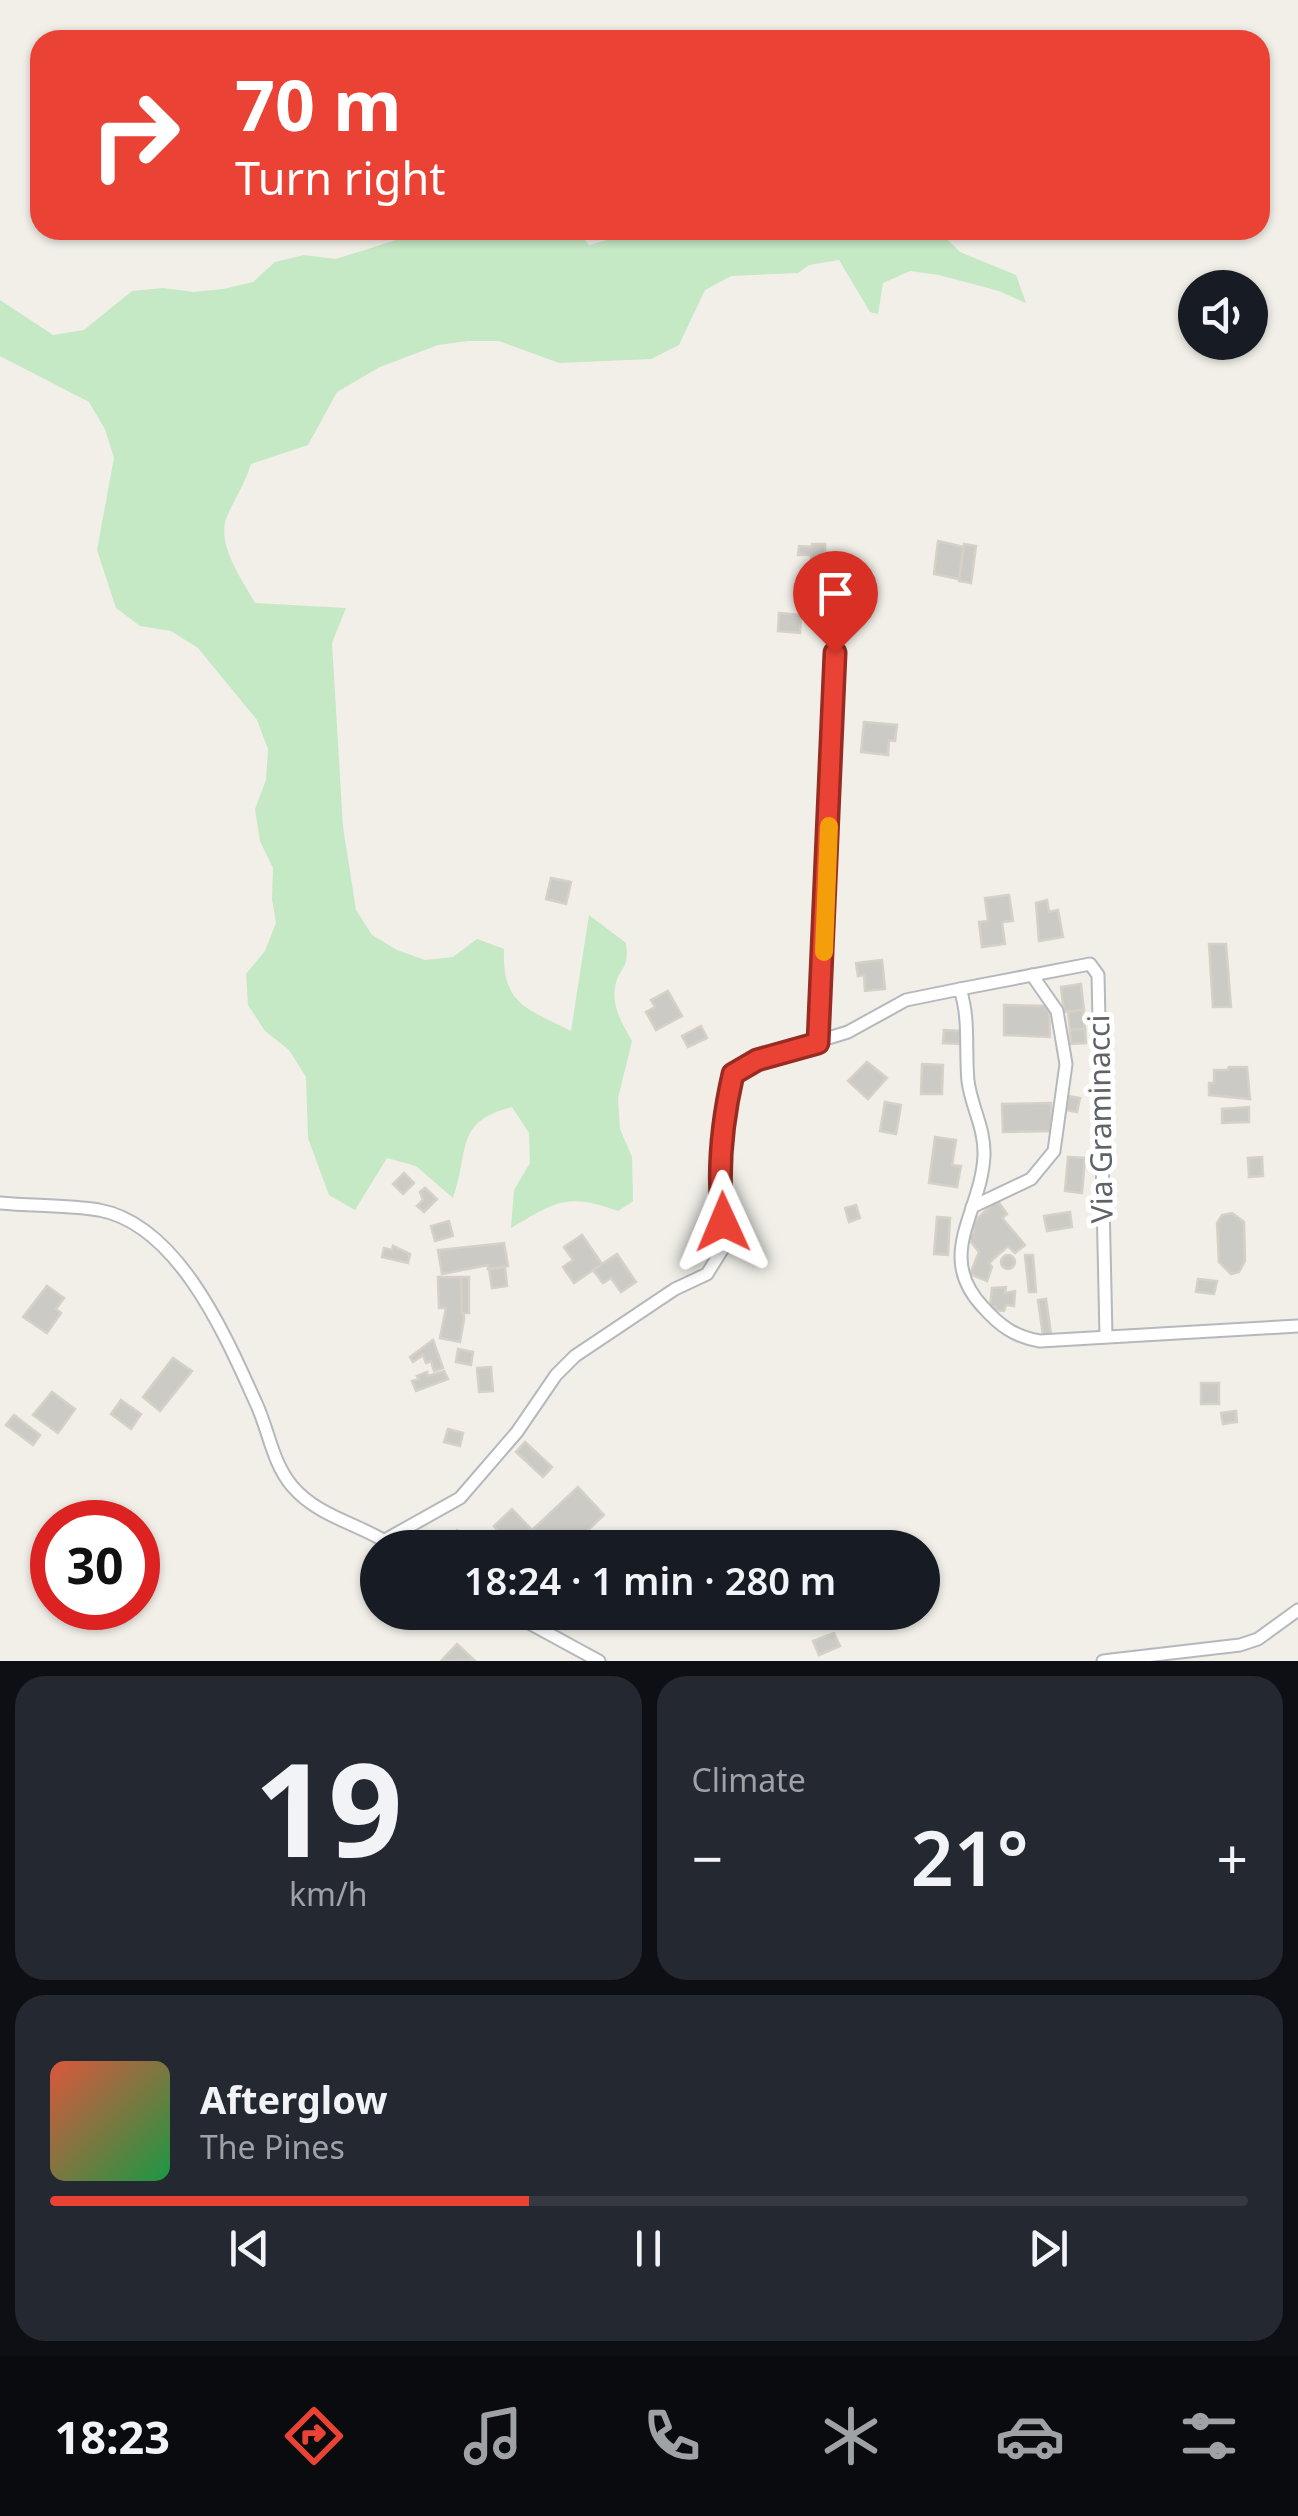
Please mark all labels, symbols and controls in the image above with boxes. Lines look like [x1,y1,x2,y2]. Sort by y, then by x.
text: 70 m [235,56,402,152]
icon: right [70,70,200,200]
text: Turn right [235,147,446,208]
map controls [1178,270,1268,360]
button: sound [1178,270,1268,360]
pin [793,551,878,654]
icon: arrive [808,566,863,621]
street label: Via Graminacci [1077,1014,1122,1224]
position arrow [671,1170,775,1274]
speed limit sign: 30 [30,1500,160,1630]
text: 18:24 · 1 min · 280 m [464,1554,836,1606]
text: 19 [254,1718,403,1895]
text: Climate [692,1758,806,1801]
text: 21° [911,1806,1029,1908]
text: − [692,1820,723,1895]
text: + [1217,1820,1248,1895]
text: km/h [289,1872,368,1915]
text: Afterglow [200,2073,388,2125]
text: The Pines [200,2125,345,2168]
icon: previous [222,2221,277,2276]
icon: pause [621,2221,676,2276]
icon: next [1021,2221,1076,2276]
icon: directions [279,2401,349,2471]
icon: music [458,2401,528,2471]
icon: phone [637,2401,707,2471]
icon: climate [816,2401,886,2471]
icon: car [995,2401,1065,2471]
icon: filters [1174,2401,1244,2471]
text: 18:23 [54,2406,170,2467]

